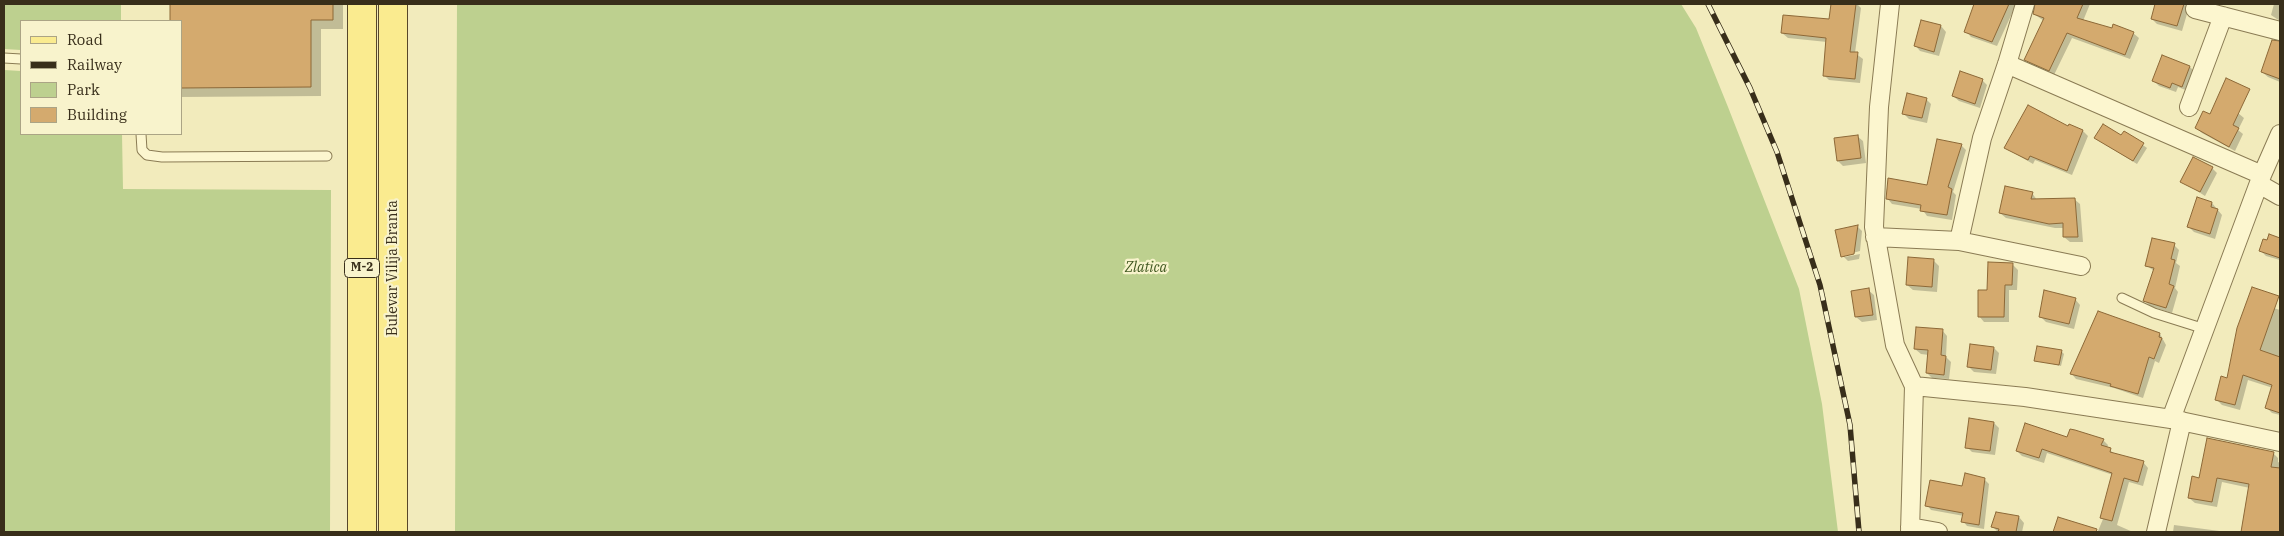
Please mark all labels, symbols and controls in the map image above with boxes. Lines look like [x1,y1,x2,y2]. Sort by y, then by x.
legend [20,20,182,135]
text: Road [67,30,103,49]
text: Railway [67,55,122,74]
text: Park [67,80,100,99]
text: Building [67,105,127,124]
street label: Bulevar Vilija Branta [385,200,401,336]
road number: M-2 [344,258,380,278]
park label: Zlatica [1125,260,1167,276]

